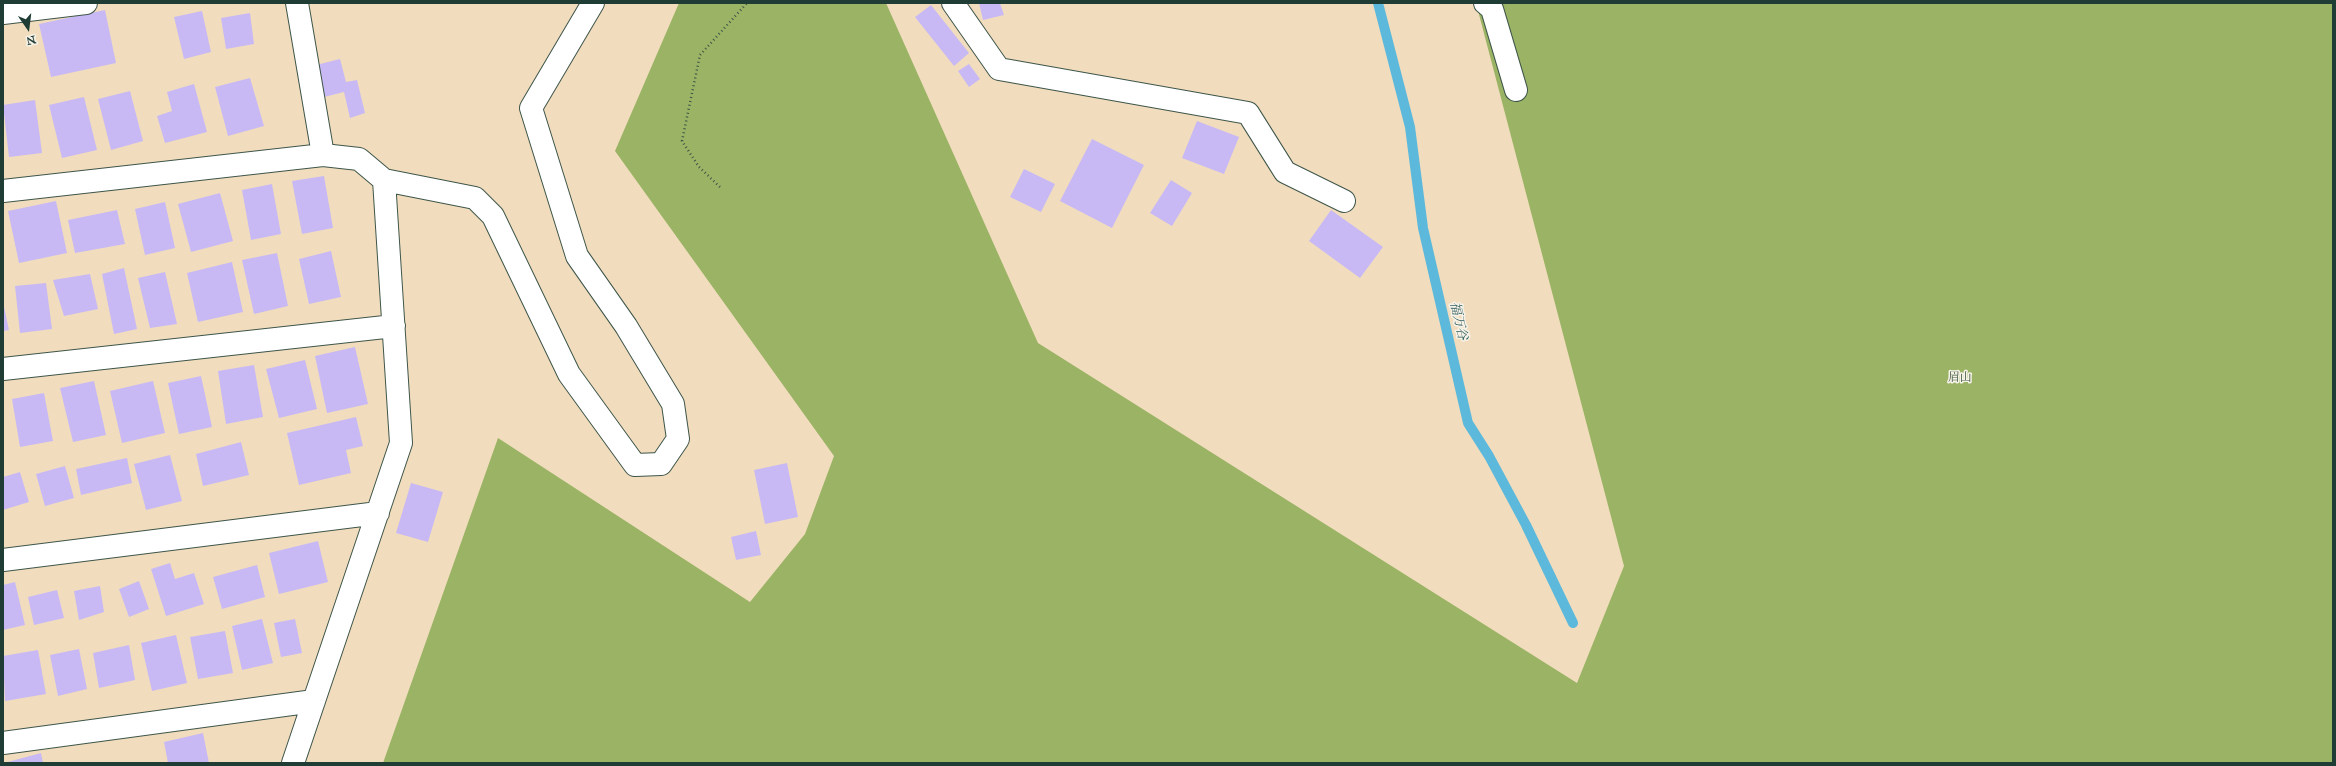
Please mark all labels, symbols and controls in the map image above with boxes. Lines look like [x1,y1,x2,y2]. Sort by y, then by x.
north arrow [8,8,48,48]
text: N [25,33,37,48]
water label: 福万谷 [1446,300,1470,342]
park label: 眉山 [1948,371,1972,385]

